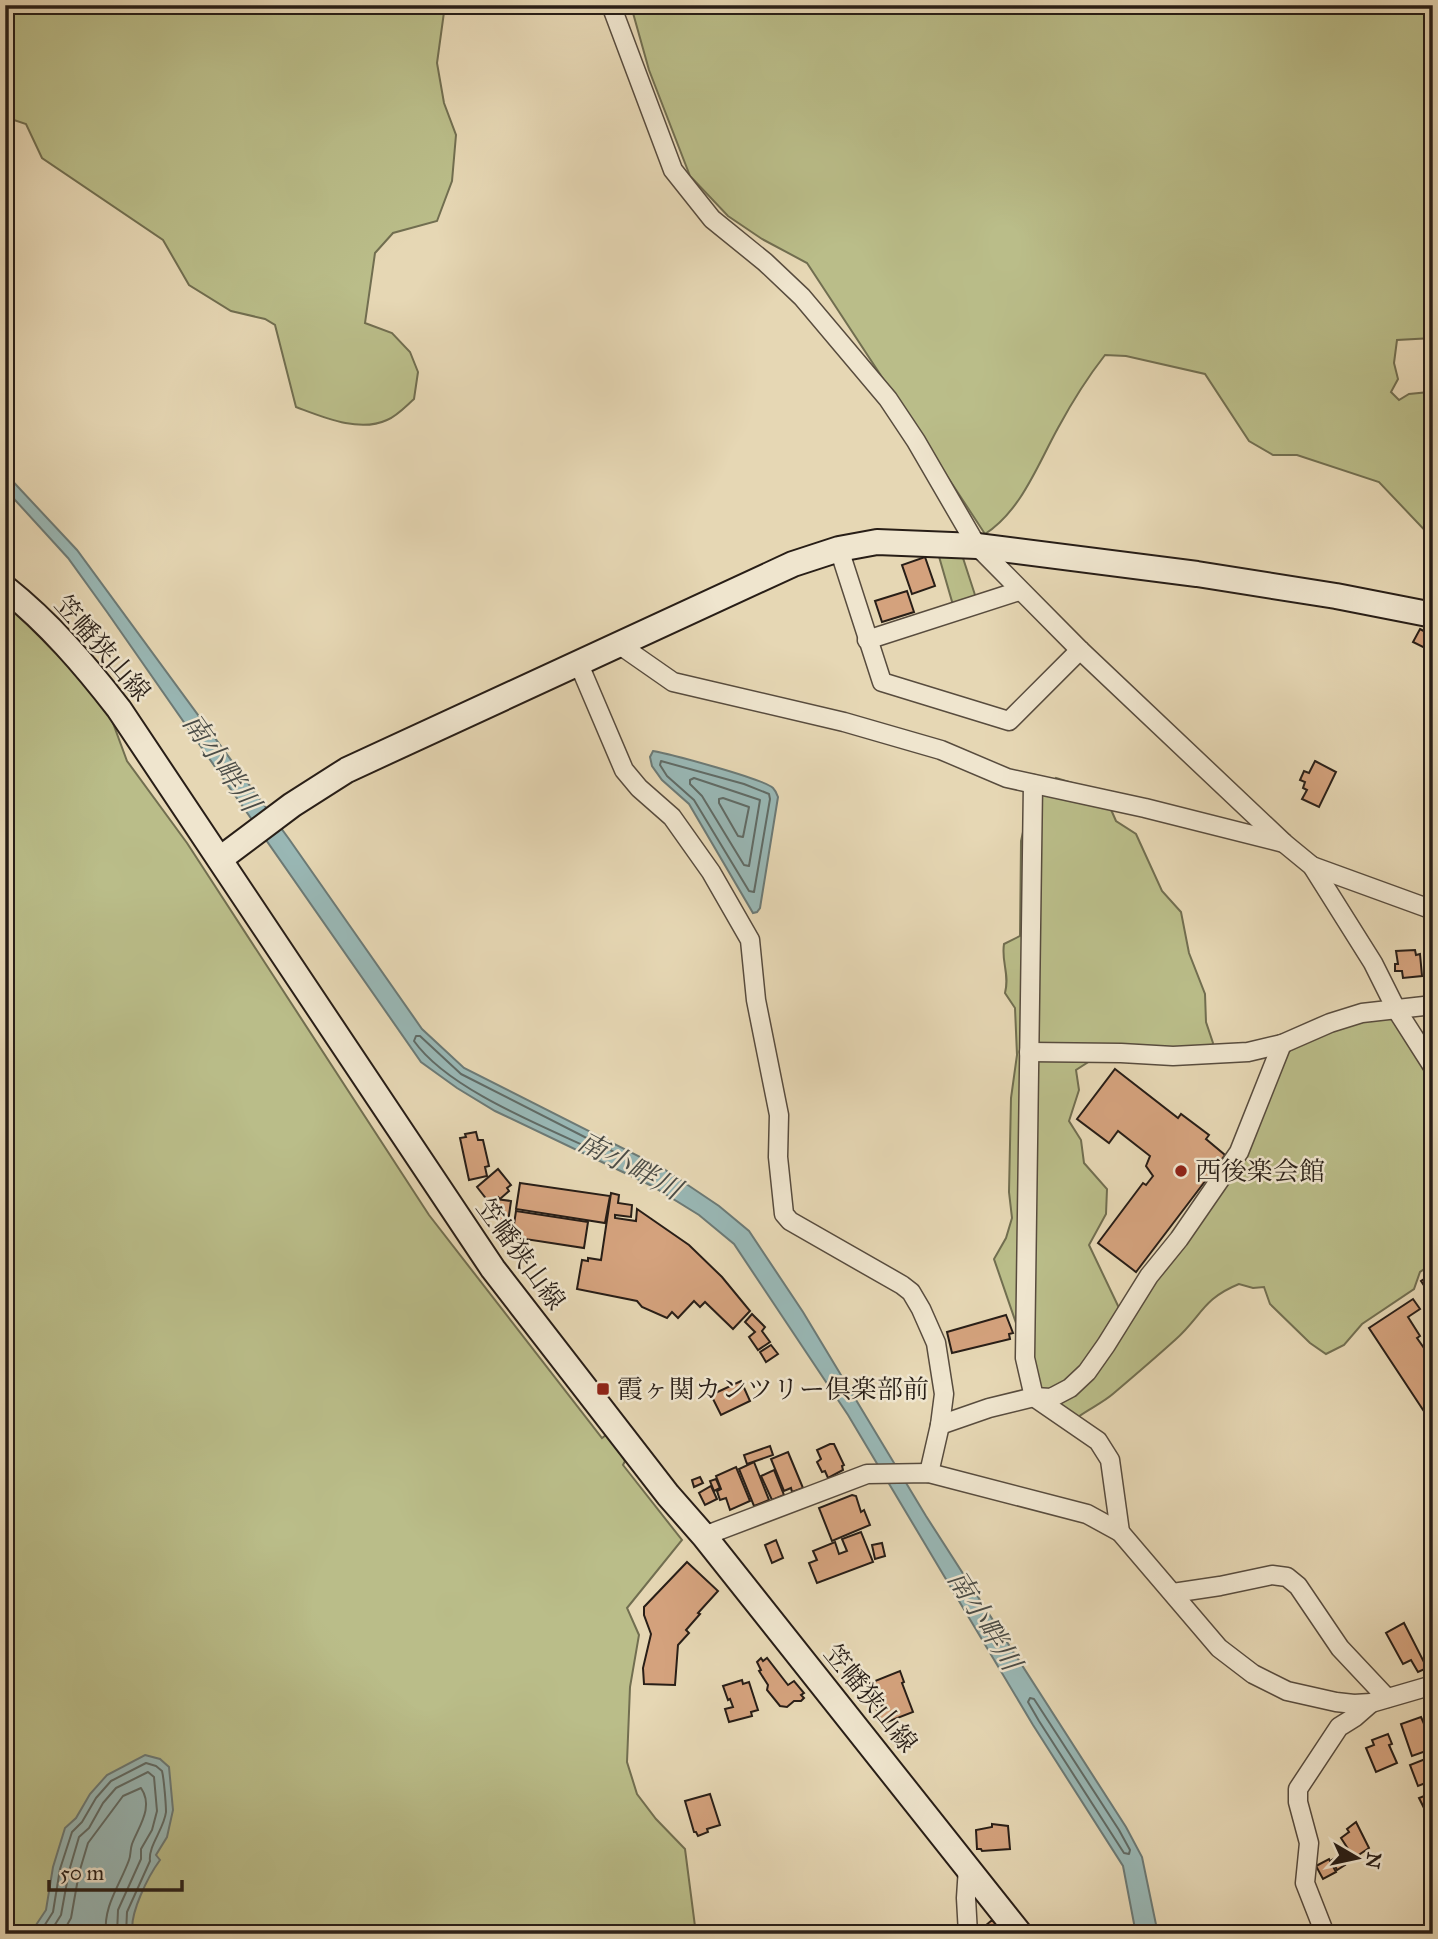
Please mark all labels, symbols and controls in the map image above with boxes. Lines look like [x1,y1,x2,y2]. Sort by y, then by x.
street label: 笠幡狭山線 [48,588,158,708]
water label: 南小畔川 [175,706,270,821]
water label: 南小畔川 [572,1124,690,1209]
place label: 西後楽会館 [1195,1155,1325,1187]
marker: 西後楽会館 [1173,1163,1189,1179]
street label: 笠幡狭山線 [470,1192,572,1316]
place label: 霞ヶ関カンツリー倶楽部前 [617,1373,929,1405]
marker: 霞ヶ関カンツリー倶楽部前 [595,1381,611,1397]
water label: 南小畔川 [940,1563,1031,1680]
street label: 笠幡狭山線 [818,1637,924,1759]
north arrow [1322,1824,1392,1894]
scale bar [49,1848,182,1892]
text: N [1361,1851,1386,1870]
text: 50 m [60,1860,105,1886]

